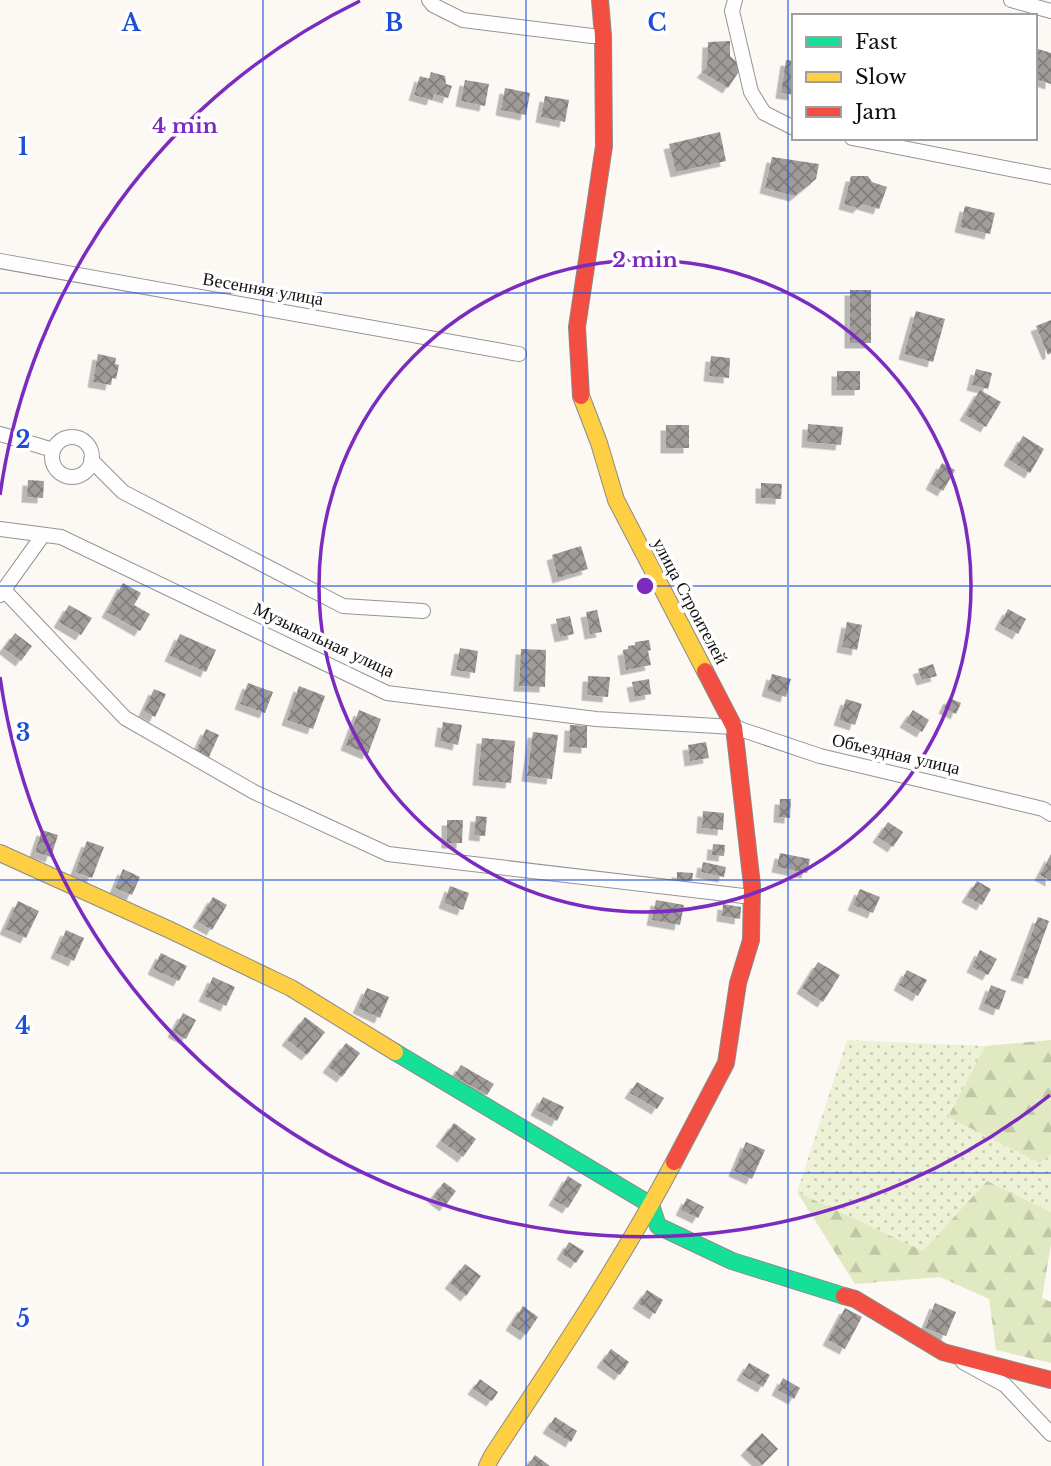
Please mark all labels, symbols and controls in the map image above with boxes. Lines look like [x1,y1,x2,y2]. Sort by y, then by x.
text: A [121,9,142,37]
text: B [385,9,403,37]
text: C [648,9,666,37]
legend [792,14,1037,140]
text: Fast [855,29,897,55]
text: Slow [855,64,907,90]
text: Jam [852,99,897,125]
text: 4 min [152,113,218,139]
text: 1 [18,133,28,161]
text: 2 min [612,247,678,273]
street label: Весенняя улица [201,268,325,310]
text: 2 [16,426,30,454]
street label: улица Строителей [648,534,733,668]
centre of rings [633,574,657,598]
street label: Музыкальная улица [250,598,398,682]
text: 3 [16,719,30,747]
street label: Объездная улица [830,729,962,779]
text: 4 [15,1012,31,1040]
text: 5 [16,1305,30,1333]

